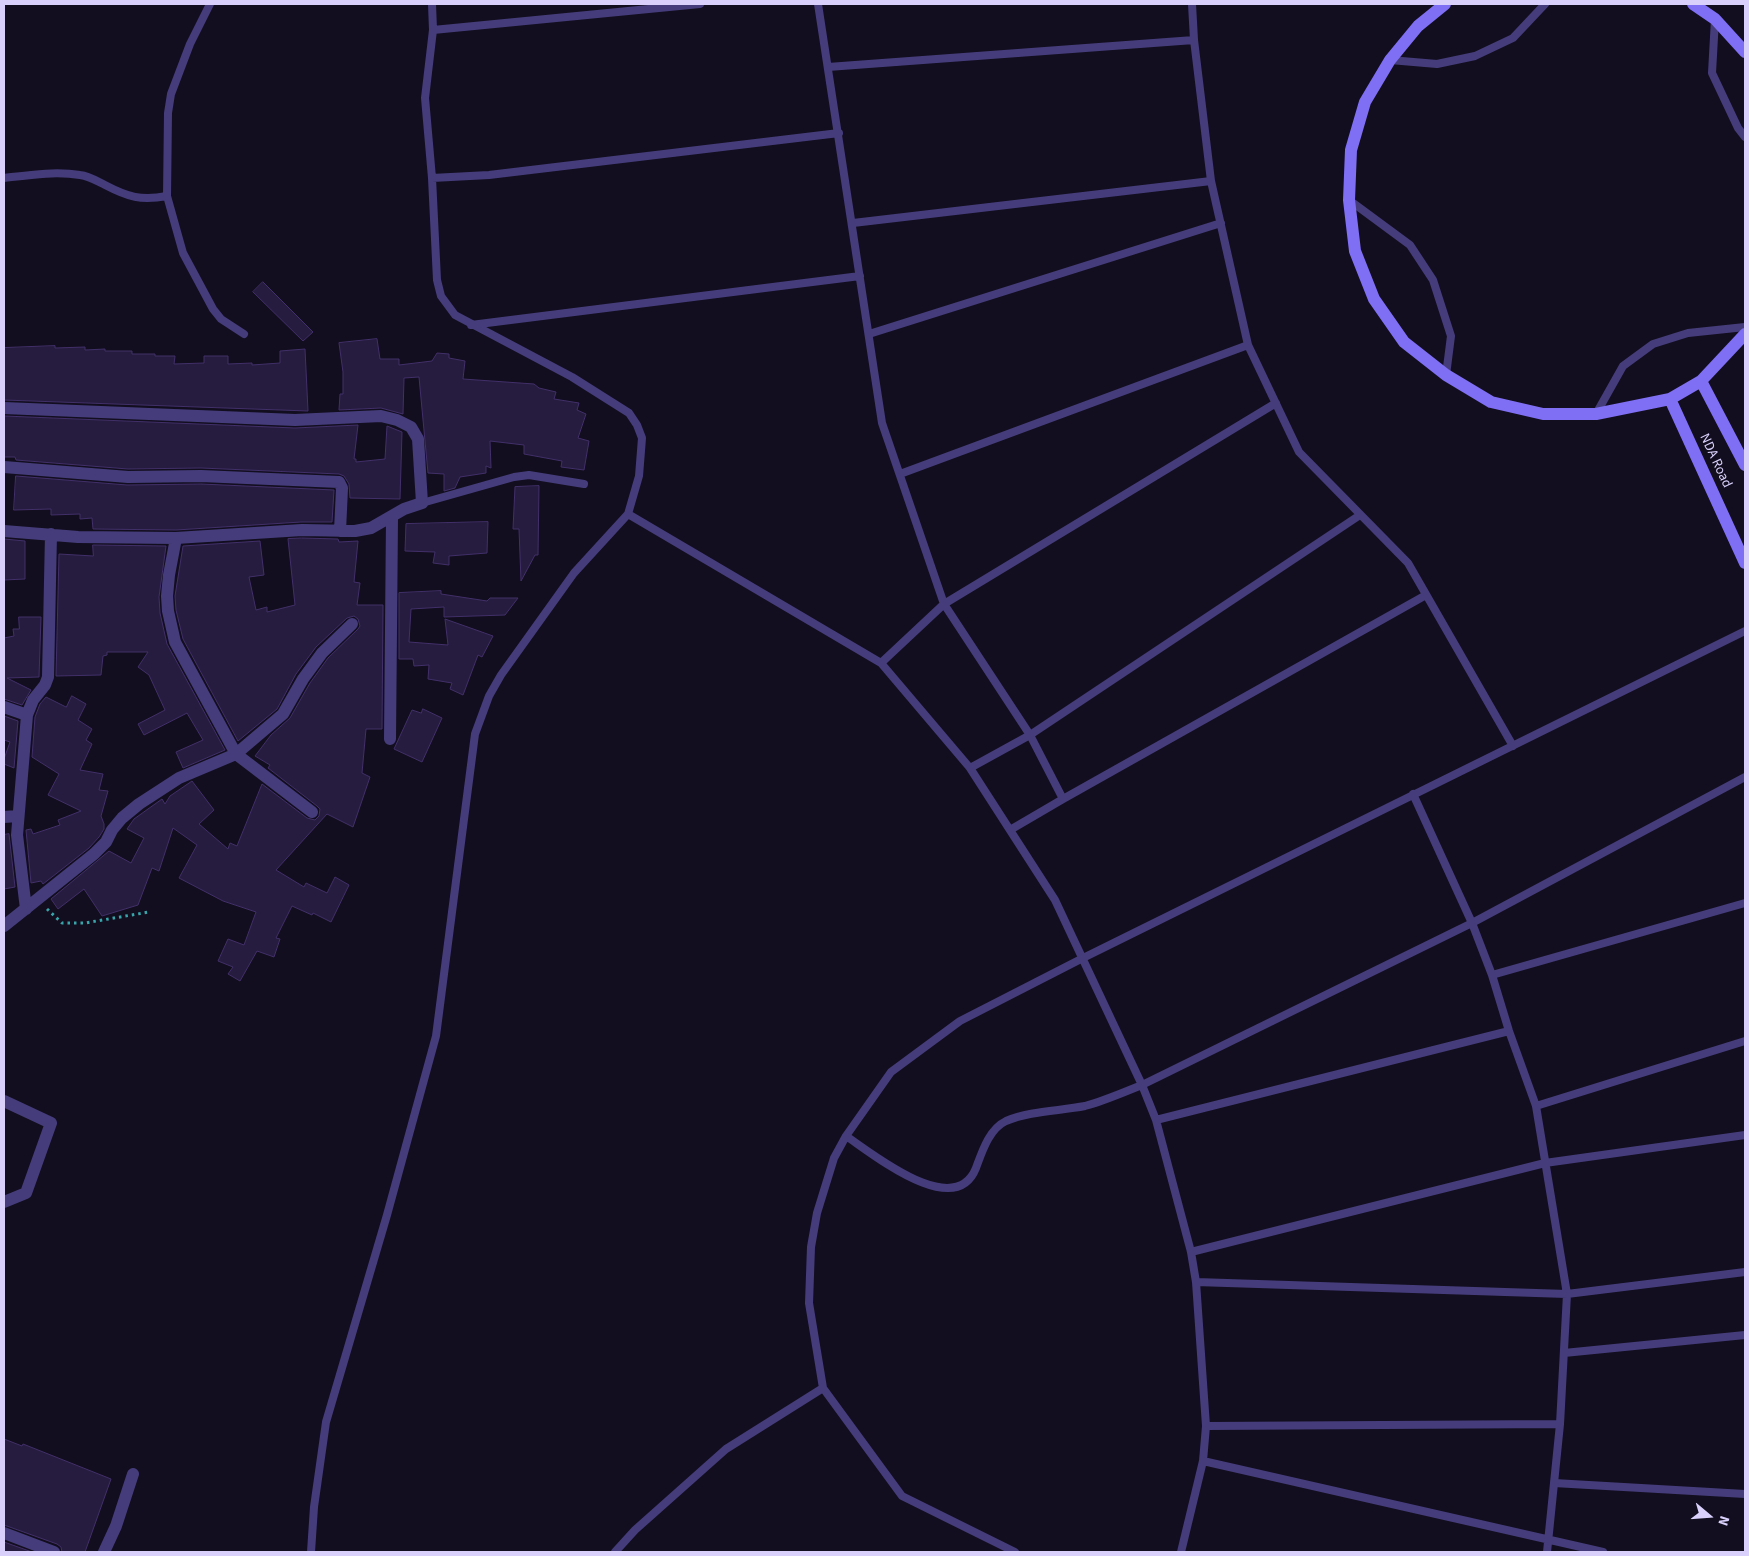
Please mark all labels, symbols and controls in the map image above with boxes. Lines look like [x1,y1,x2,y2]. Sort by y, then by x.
street label: NDA Road [1695,431,1735,491]
north arrow [1684,1491,1734,1541]
text: N [1712,1513,1734,1528]

